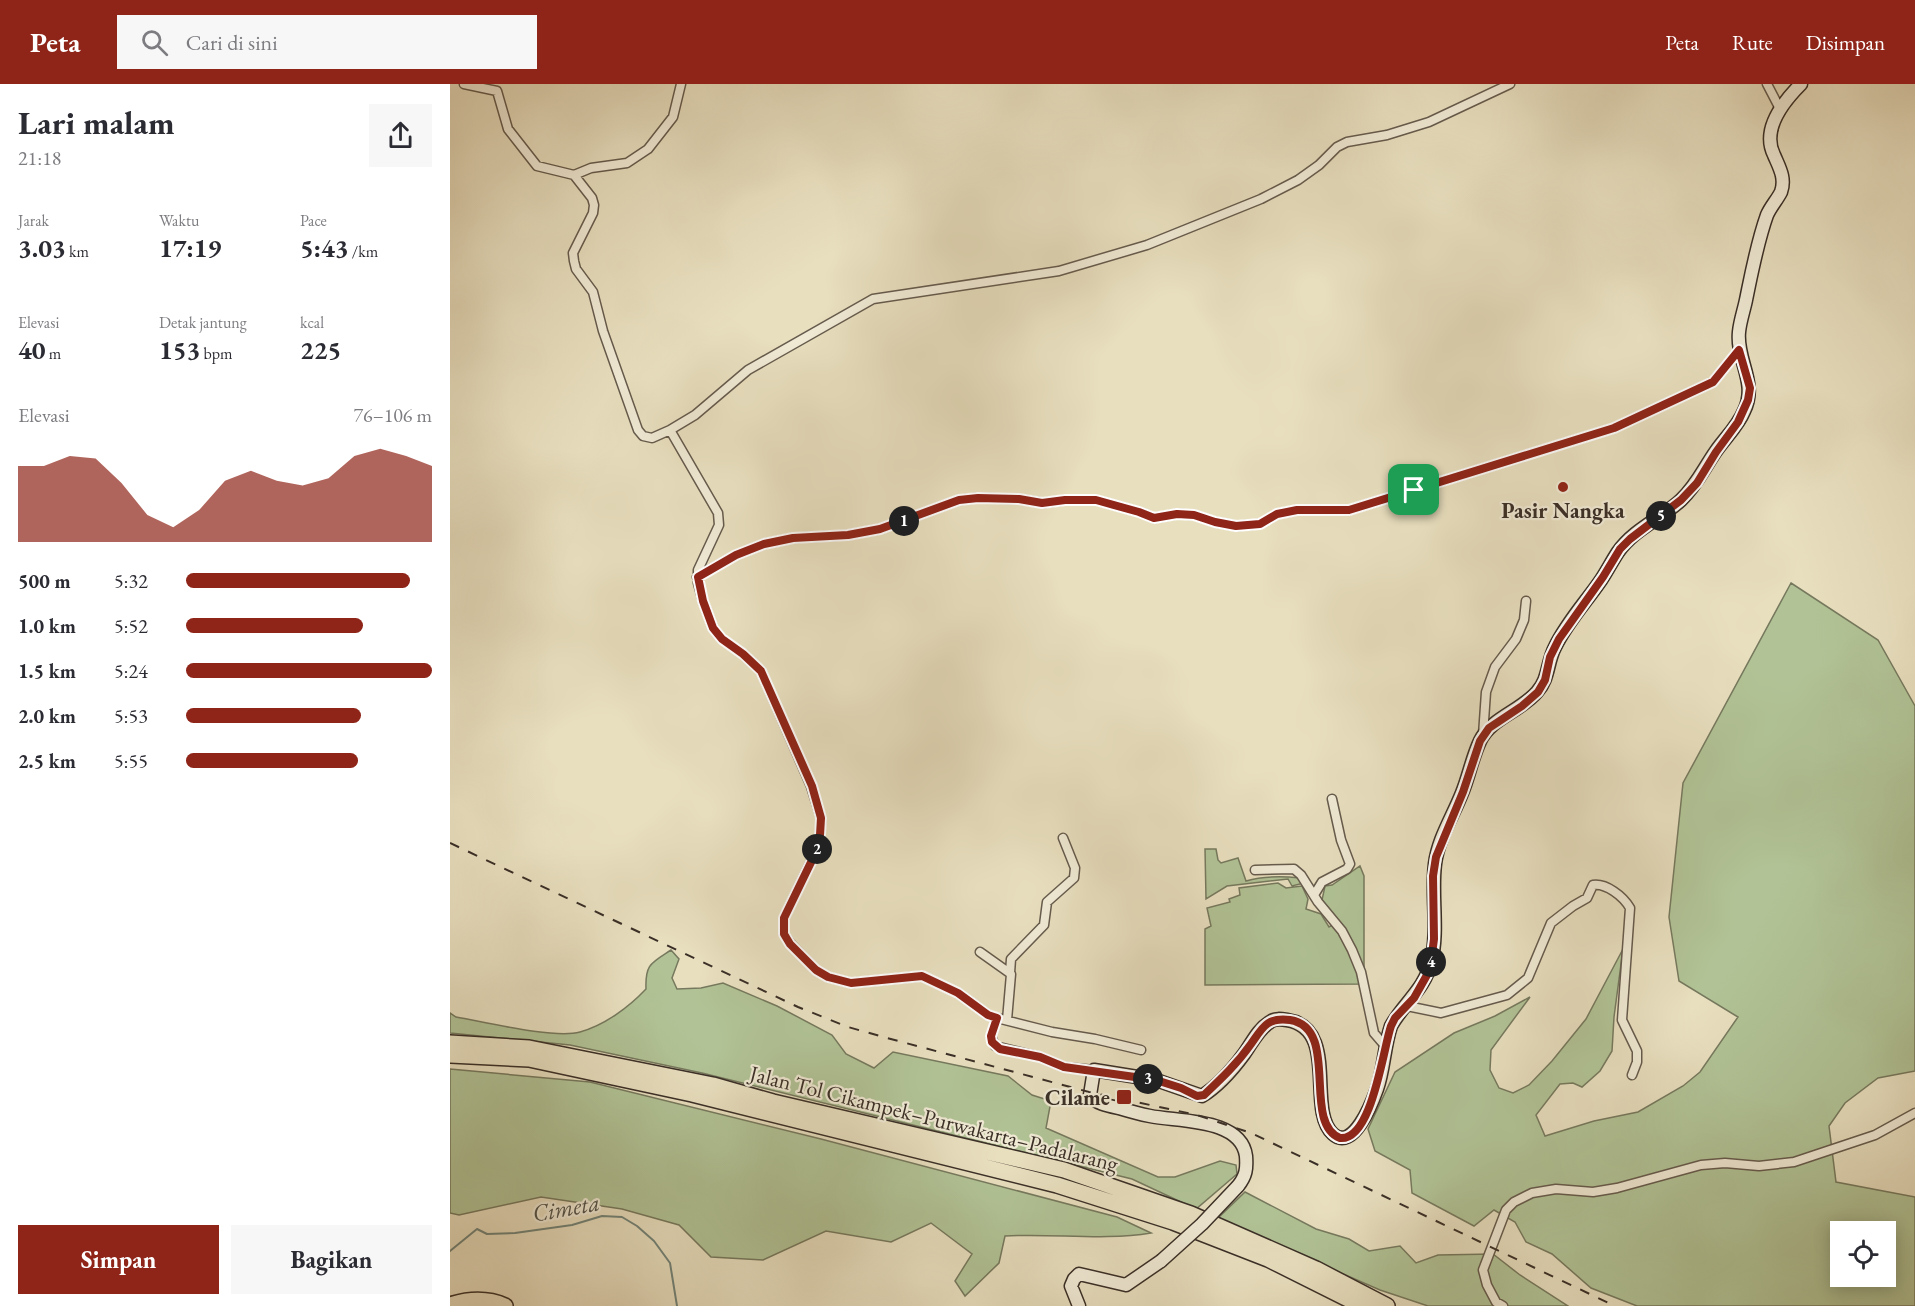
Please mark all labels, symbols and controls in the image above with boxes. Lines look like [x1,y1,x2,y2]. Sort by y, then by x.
search box [117,15,537,69]
text: Peta [30,24,81,60]
icon: search [138,26,171,59]
text: Cari di sini [186,28,278,57]
text: Peta [1665,29,1699,56]
text: Rute [1732,29,1773,56]
text: Disimpan [1806,29,1885,56]
text: Lari malam [18,101,175,144]
button: share [369,104,432,167]
text: 21:18 [18,145,61,171]
text: Jarak [18,210,49,231]
text: Waktu [159,210,199,231]
text: Pace [300,210,327,231]
text: 3.03 [18,231,66,265]
text: 17:19 [159,231,221,265]
text: 5:43 [300,231,349,265]
text: km [66,241,89,262]
text: /km [349,241,378,262]
text: Elevasi [18,312,59,333]
text: Detak jantung [159,312,247,333]
text: kcal [300,312,324,333]
text: 40 [18,333,46,367]
text: 153 [159,333,200,367]
text: 225 [300,333,341,367]
text: m [46,343,61,364]
text: bpm [200,343,232,364]
text: Elevasi [18,402,70,428]
text: 76–106 m [353,402,432,428]
pin [1388,464,1439,515]
icon: arrive [1397,473,1430,506]
marker: Pasir Nangka [1556,480,1570,494]
place label: Pasir Nangka [1501,496,1625,525]
pin: 5 [1646,501,1676,531]
text: 5 [1657,505,1665,526]
pin: 1 [889,506,919,536]
text: 1 [900,510,908,531]
text: 500 m [18,568,71,594]
text: 5:32 [114,568,148,594]
text: 1.0 km [18,613,76,639]
text: 5:52 [114,613,148,639]
text: 1.5 km [18,658,76,684]
text: 5:24 [114,658,148,684]
text: 2.0 km [18,703,76,729]
text: 5:53 [114,703,148,729]
text: 2.5 km [18,748,76,774]
text: 5:55 [114,748,148,774]
pin: 2 [802,834,832,864]
text: 2 [813,838,821,859]
pin: 4 [1416,947,1446,977]
text: 4 [1427,951,1435,972]
street label: Jalan Tol Cikampek–Purwakarta–Padalarang [745,1058,1121,1178]
pin: 3 [1133,1064,1163,1094]
text: 3 [1144,1068,1152,1089]
place label: Cilame [1045,1083,1110,1112]
marker: Cilame [1115,1088,1133,1106]
water label: Cimeta [530,1186,602,1229]
map controls [1830,1221,1896,1287]
button: locate [1830,1221,1896,1287]
button: Simpan [18,1225,219,1294]
button: Bagikan [231,1225,432,1294]

